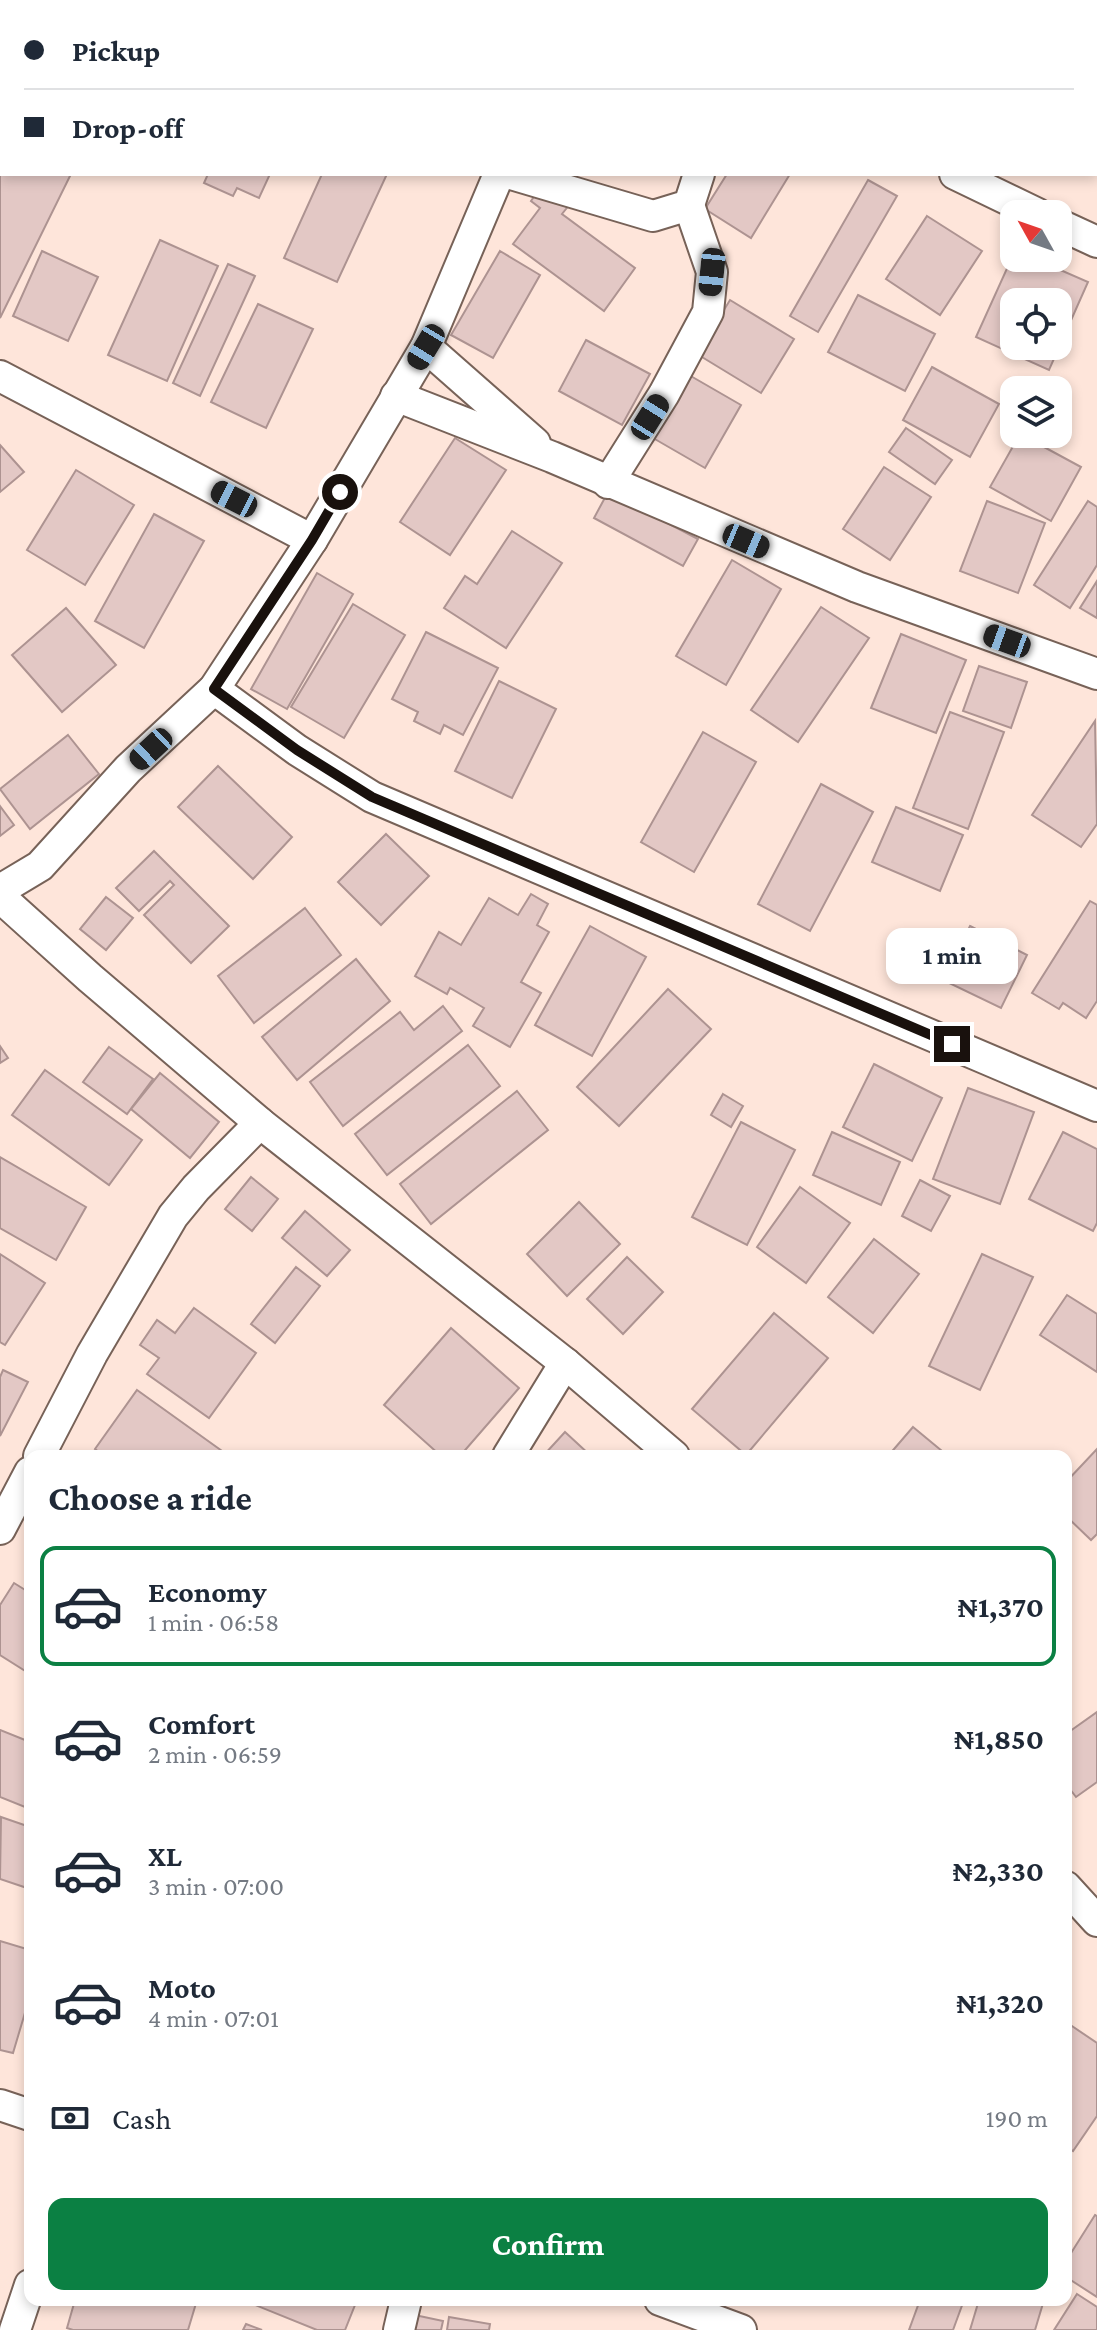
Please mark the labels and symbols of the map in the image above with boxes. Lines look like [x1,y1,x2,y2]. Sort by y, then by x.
north arrow [1000,200,1072,272]
car [698,247,726,297]
car [403,320,449,374]
car [627,390,673,444]
route start [322,474,358,510]
car [207,477,261,521]
car [719,521,773,561]
car [980,622,1034,660]
car [125,724,177,774]
callout: 1 min [886,928,1018,984]
route end [934,1026,970,1062]

